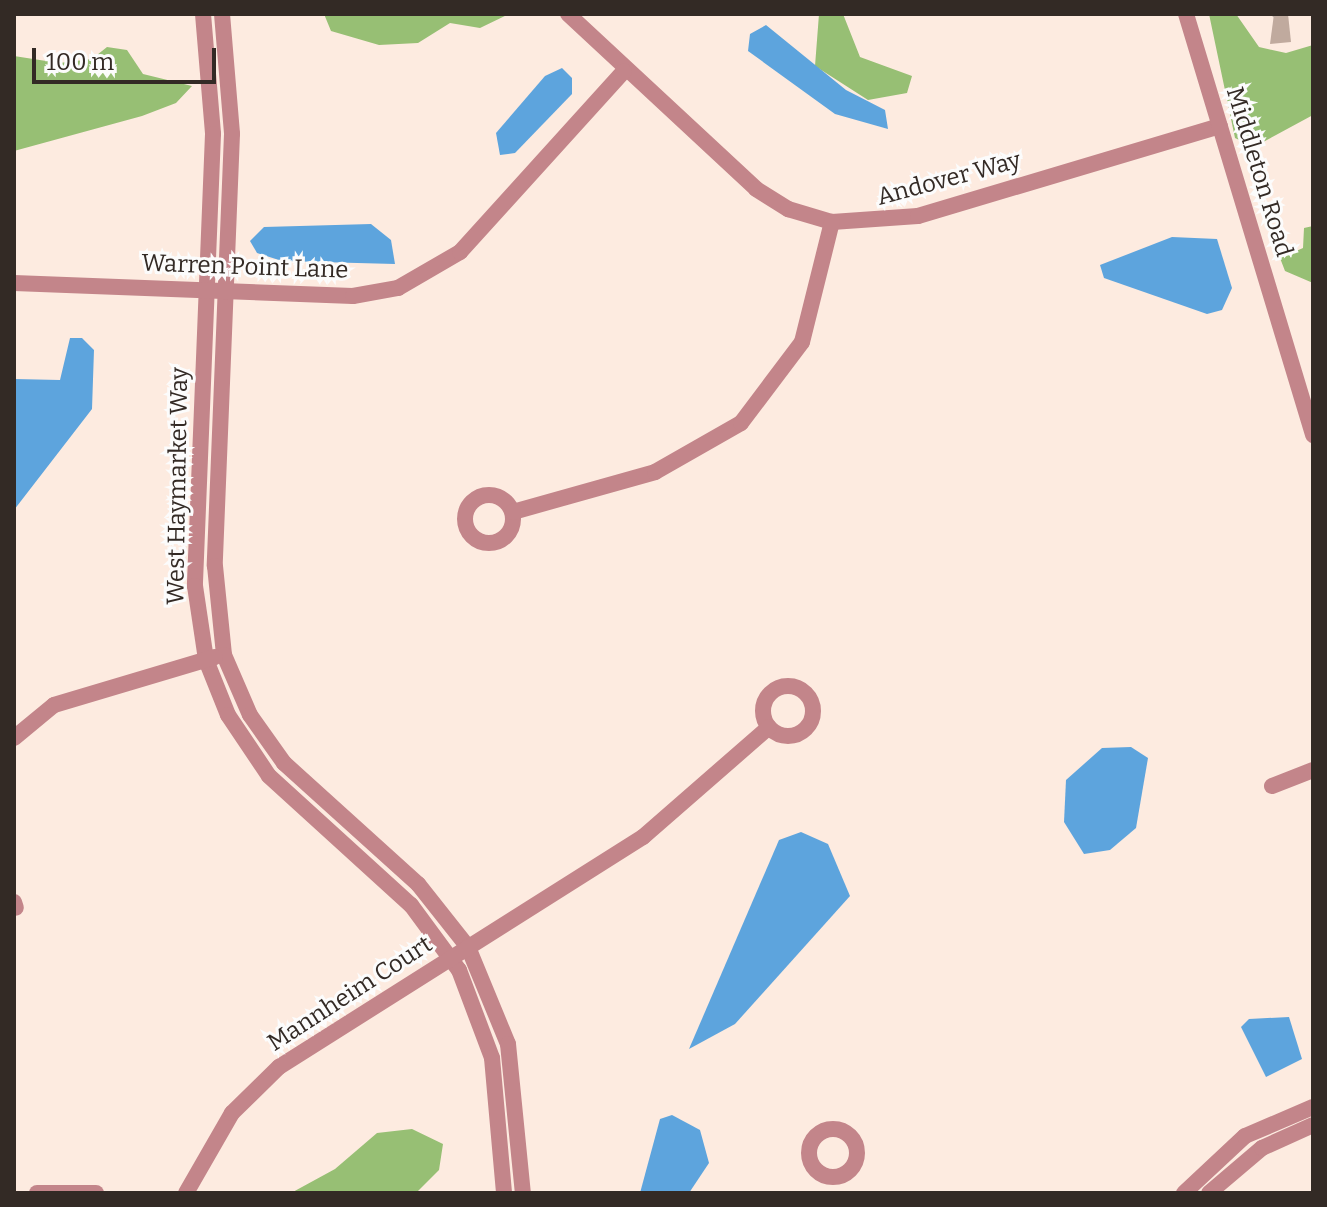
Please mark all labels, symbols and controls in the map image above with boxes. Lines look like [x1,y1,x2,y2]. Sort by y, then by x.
scale bar [36,32,220,82]
text: 100 m [46,48,114,76]
street label: Middleton Road [1220,84,1298,260]
street label: Andover Way [874,146,1024,212]
street label: Warren Point Lane [141,249,349,285]
street label: West Haymarket Way [162,367,194,605]
street label: Mannheim Court [262,930,438,1058]

